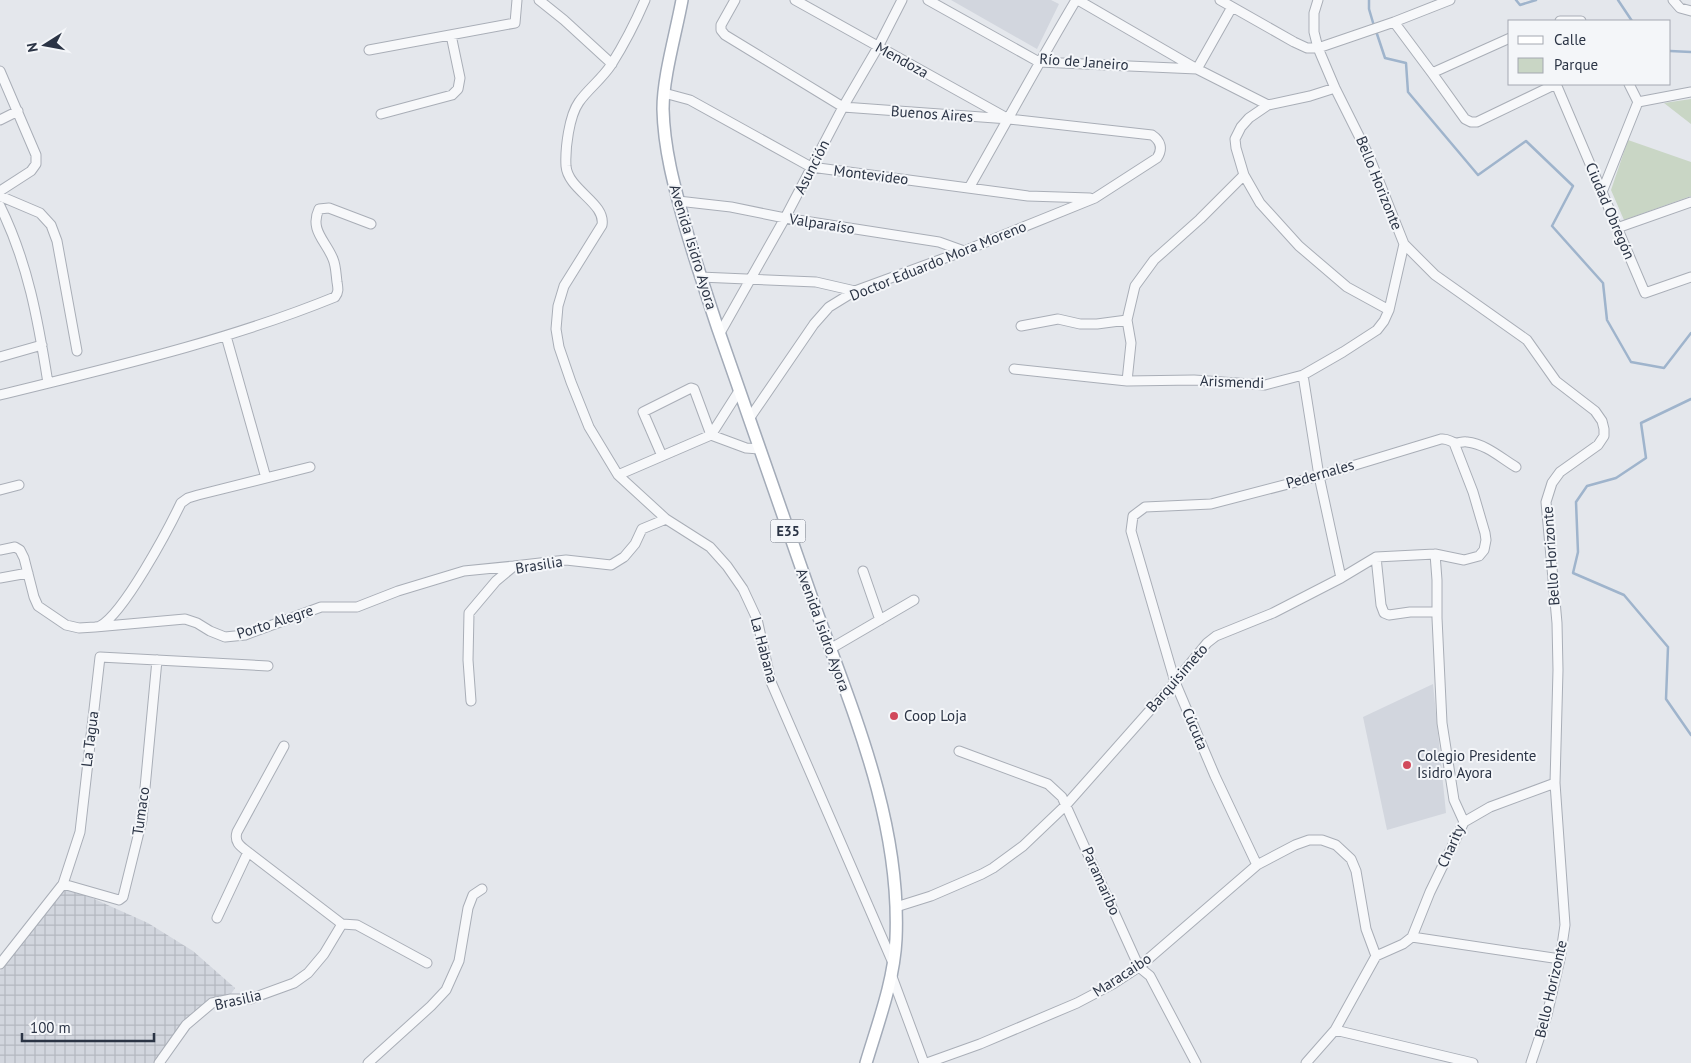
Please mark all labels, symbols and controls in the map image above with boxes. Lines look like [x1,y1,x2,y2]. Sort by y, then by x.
north arrow [20,20,70,70]
legend [1508,20,1671,85]
text: Calle [1554,30,1586,49]
street label: Mendoza [872,37,932,82]
text: N [23,41,42,54]
street label: Río de Janeiro [1039,49,1129,74]
text: Parque [1554,55,1598,74]
street label: Buenos Aires [890,101,974,126]
street label: Bello Horizonte [1352,133,1407,233]
street label: Asunción [790,136,833,197]
street label: Ciudad Obregón [1581,159,1639,262]
street label: Montevideo [833,160,910,189]
street label: Avenida Isidro Ayora [665,182,722,312]
street label: Valparaíso [787,209,856,238]
street label: Doctor Eduardo Mora Moreno [847,216,1029,305]
street label: Arismendi [1200,371,1264,392]
street label: Pedernales [1283,455,1356,492]
street label: Bello Horizonte [1538,506,1563,606]
road number: E35 [770,520,806,542]
street label: Brasilia [514,551,564,578]
street label: Avenida Isidro Ayora [792,566,855,694]
street label: Porto Alegre [234,600,315,643]
street label: La Habana [747,615,782,685]
street label: Barquisimeto [1142,640,1212,716]
street label: Cúcuta [1178,705,1213,753]
place label: Coop Loja [904,706,967,725]
street label: La Tagua [77,710,102,768]
marker: Coop Loja [888,710,900,722]
place label: Colegio Presidente Isidro Ayora [1417,746,1536,782]
marker: Colegio Presidente Isidro Ayora [1401,759,1413,771]
street label: Tumaco [128,785,153,836]
street label: Charity [1433,821,1468,870]
street label: Paramaribo [1078,844,1125,918]
street label: Bello Horizonte [1530,938,1571,1040]
street label: Maracaibo [1089,949,1155,1001]
street label: Brasilia [213,985,263,1014]
scale bar [22,1010,155,1042]
text: 100 m [30,1018,71,1037]

